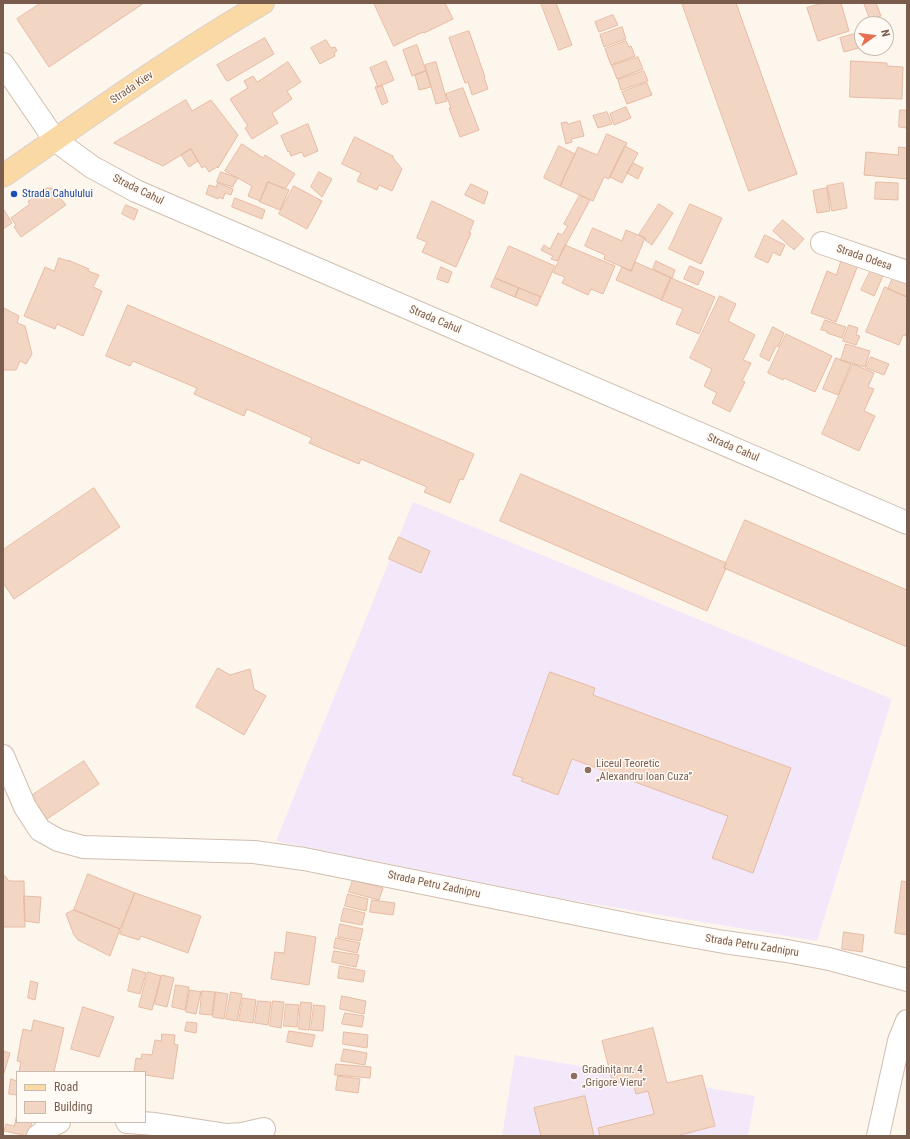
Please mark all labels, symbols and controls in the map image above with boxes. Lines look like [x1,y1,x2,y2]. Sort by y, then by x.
north arrow [854,16,894,56]
text: N [878,28,892,38]
street label: Strada Kiev [108,69,156,107]
street label: Strada Cahul [110,172,166,208]
place label: Strada Cahulului [22,187,93,201]
marker: Strada Cahulului [9,189,19,199]
street label: Strada Odesa [834,242,894,274]
street label: Strada Cahul [407,303,463,337]
street label: Strada Cahul [705,431,761,465]
place label: Liceul Teoretic „Alexandru Ioan Cuza” [596,757,692,783]
marker: Liceul Teoretic „Alexandru Ioan Cuza” [583,765,593,775]
street label: Strada Petru Zadnipru [386,869,482,901]
street label: Strada Petru Zadnipru [704,932,800,960]
place label: Gradinița nr. 4 „Grigore Vieru” [582,1063,646,1089]
legend [16,1071,146,1123]
marker: Gradinița nr. 4 „Grigore Vieru” [569,1071,579,1081]
text: Road [54,1080,78,1094]
text: Building [54,1100,92,1114]

